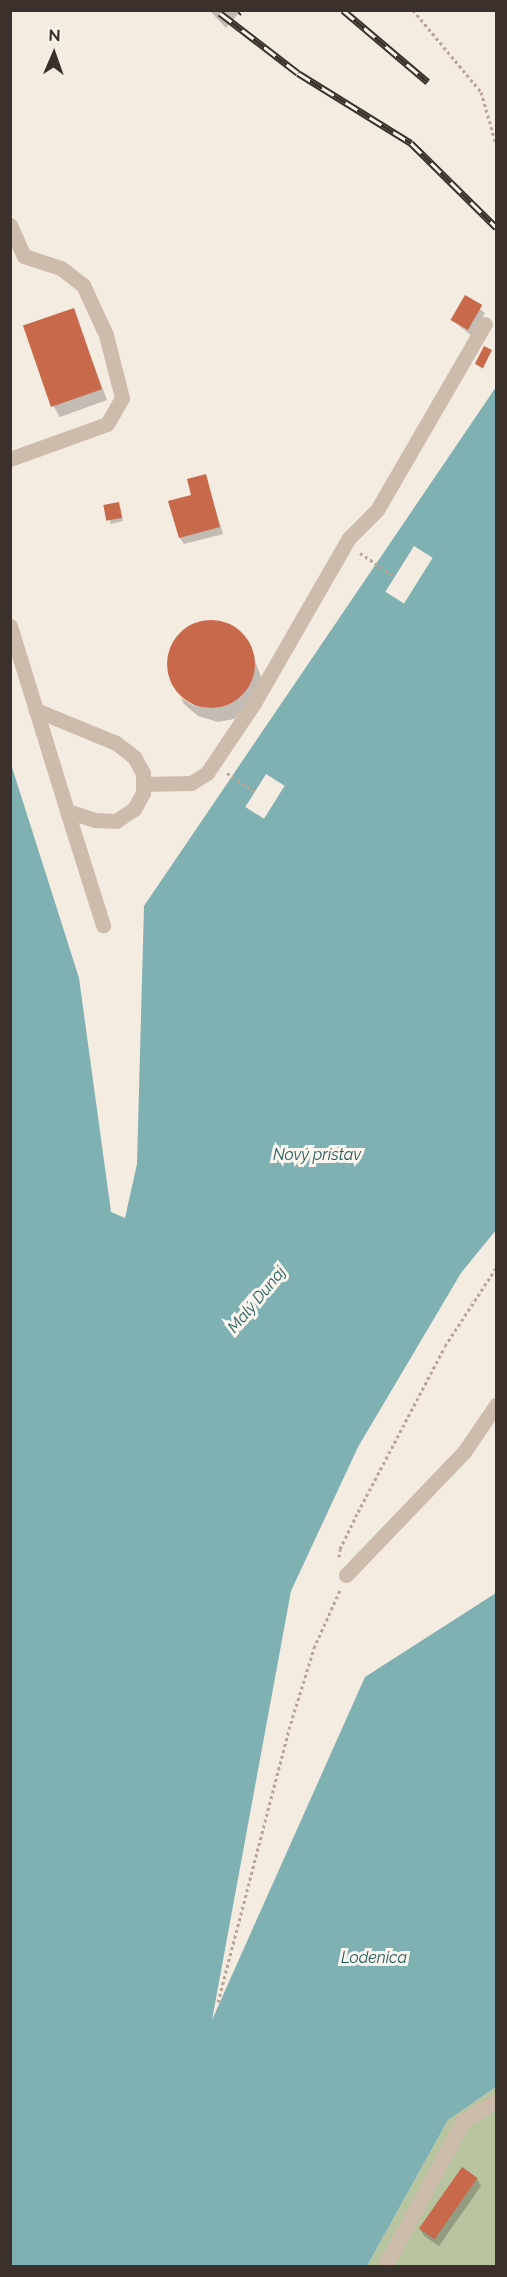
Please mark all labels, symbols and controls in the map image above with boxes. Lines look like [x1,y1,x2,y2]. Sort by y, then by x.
north arrow [24,24,84,84]
text: N [48,26,61,45]
water label: Nový prístav [273,1145,361,1165]
water label: Malý Dunaj [224,1263,290,1337]
water label: Lodenica [341,1948,407,1968]

